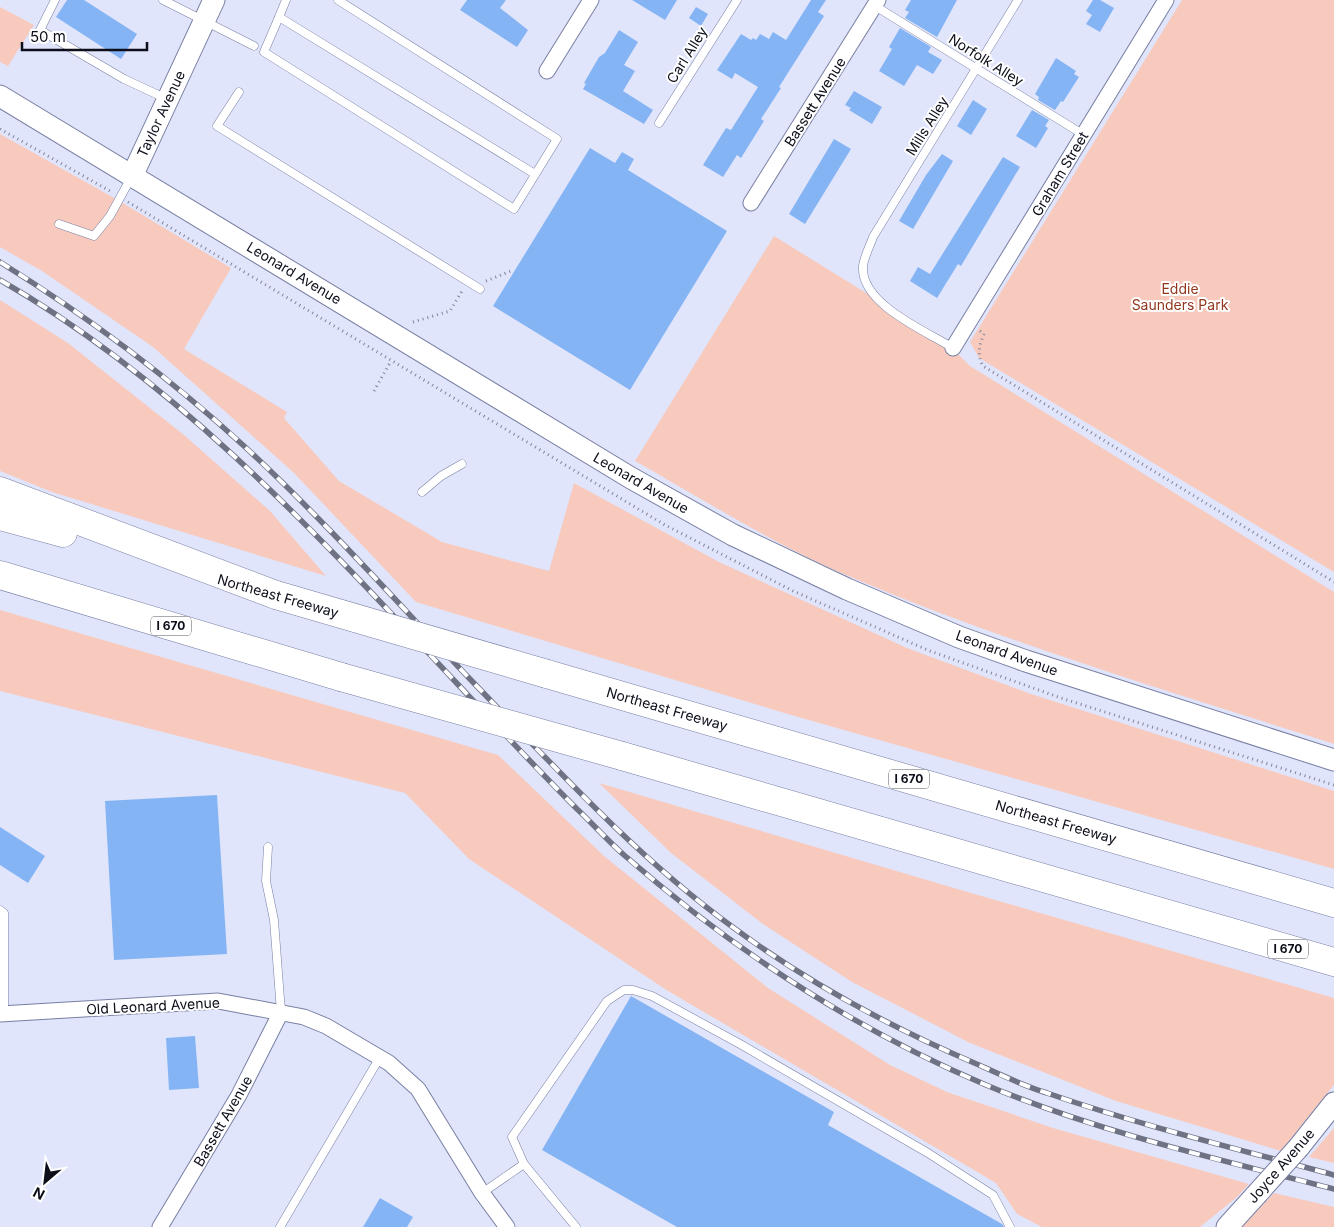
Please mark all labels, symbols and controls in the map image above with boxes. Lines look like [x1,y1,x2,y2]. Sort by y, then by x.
scale bar [22,20,148,52]
street label: Carl Alley [663,23,711,86]
text: 50 m [30,27,66,46]
street label: Norfolk Alley [946,30,1027,89]
street label: Bassett Avenue [780,54,849,149]
street label: Taylor Avenue [133,68,188,160]
street label: Mills Alley [902,93,951,158]
street label: Graham Street [1028,128,1092,219]
street label: Leonard Avenue [244,238,345,308]
park label: Eddie Saunders Park [1132,280,1229,313]
street label: Leonard Avenue [591,448,692,517]
street label: Northeast Freeway [216,570,341,621]
road number: I 670 [151,616,191,636]
street label: Leonard Avenue [954,626,1061,679]
street label: Northeast Freeway [605,683,730,734]
road number: I 670 [889,770,929,789]
street label: Northeast Freeway [994,796,1119,847]
road number: I 670 [1268,940,1308,959]
street label: Old Leonard Avenue [86,994,220,1017]
street label: Bassett Avenue [190,1072,255,1169]
street label: Joyce Avenue [1244,1125,1318,1206]
north arrow [20,1157,70,1207]
text: N [30,1184,47,1204]

